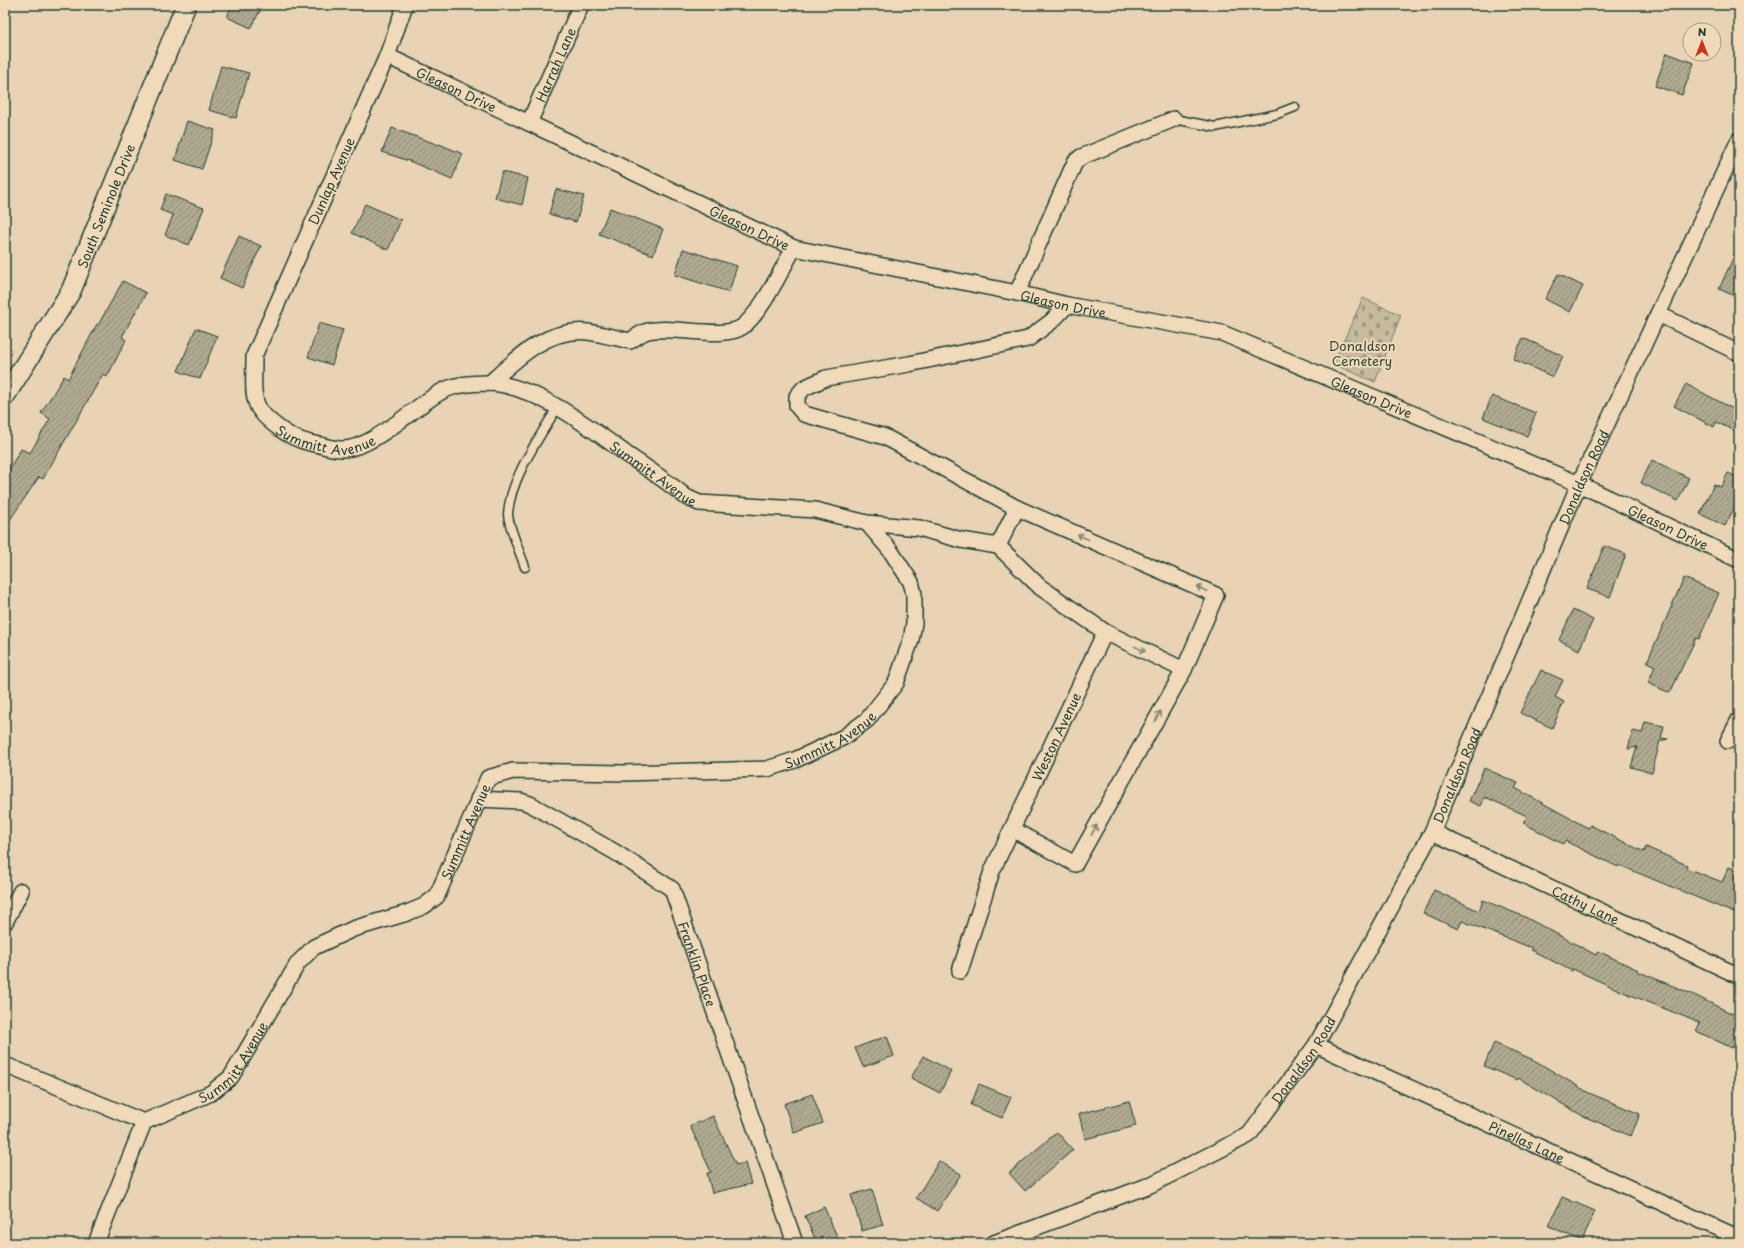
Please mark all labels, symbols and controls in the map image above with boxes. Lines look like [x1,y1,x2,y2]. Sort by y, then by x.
north arrow [1682,22,1722,62]
text: N [1698,23,1707,40]
street label: Harrah Lane [530,24,580,105]
street label: Gleason Drive [413,62,500,116]
street label: Dunlap Avenue [303,134,359,228]
street label: South Seminole Drive [72,141,139,270]
street label: Gleason Drive [706,200,793,254]
street label: Gleason Drive [1019,285,1108,321]
park label: Donaldson Cemetery [1328,336,1396,370]
street label: Gleason Drive [1328,371,1415,422]
street label: Summitt Avenue [273,420,378,459]
street label: Donaldson Road [1554,426,1613,527]
street label: Summitt Avenue [606,436,700,510]
street label: Gleason Drive [1625,499,1712,554]
one-way arrow [1078,533,1090,541]
one-way arrow [1197,585,1209,593]
one-way arrow [1134,646,1146,653]
street label: Weston Avenue [1027,689,1085,784]
street label: Summitt Avenue [782,707,880,772]
one-way arrow [1154,710,1162,722]
street label: Donaldson Road [1427,724,1485,826]
street label: Summitt Avenue [436,781,494,882]
one-way arrow [1091,824,1098,836]
street label: Cathy Lane [1549,880,1623,928]
street label: Franklin Place [674,919,722,1009]
street label: Donaldson Road [1266,1013,1339,1107]
street label: Summitt Avenue [195,1017,271,1107]
street label: Pinellas Lane [1486,1116,1568,1167]

